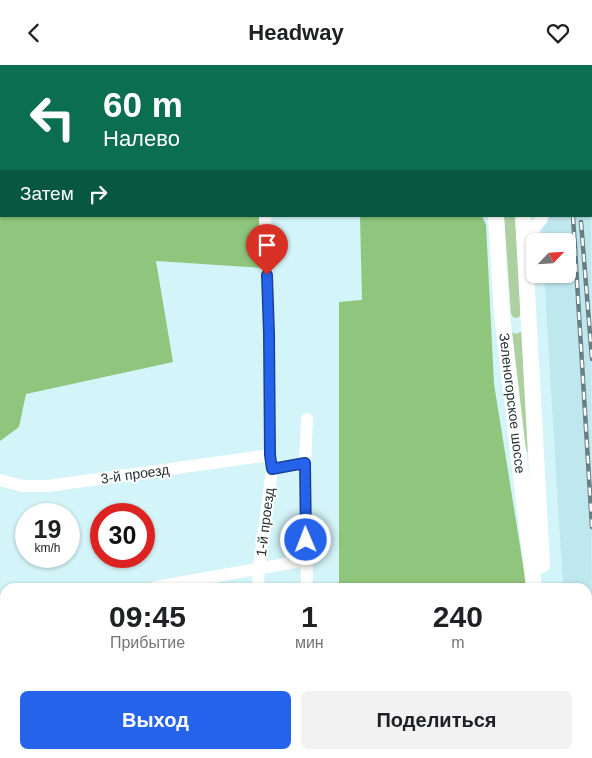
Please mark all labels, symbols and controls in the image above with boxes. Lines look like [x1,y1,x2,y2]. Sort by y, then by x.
icon: back [20,19,48,47]
icon: heart [544,19,572,47]
text: Headway [248,20,344,45]
icon: left [20,85,85,150]
text: 60 m [103,85,183,124]
text: Налево [103,126,180,151]
icon: right [84,180,112,208]
text: Затем [20,183,74,204]
pin [246,224,288,275]
icon: arrive [253,231,281,259]
north arrow [526,233,576,283]
map controls [526,233,576,283]
street label: Зеленогорское шоссе [496,332,529,475]
street label: 3-й проезд [100,461,170,487]
street label: 1-й проезд [253,487,277,557]
speed limit sign: 30 [90,503,155,568]
position arrow [279,513,331,565]
text: 19 [34,515,61,543]
text: km/h [34,541,61,555]
text: 09:45 [109,600,186,633]
text: 1 [301,600,318,633]
text: 240 [433,600,483,633]
text: Прибытие [110,634,185,651]
text: мин [295,634,324,651]
text: m [451,634,464,651]
button: Выход [20,691,291,749]
button: Поделиться [301,691,572,749]

